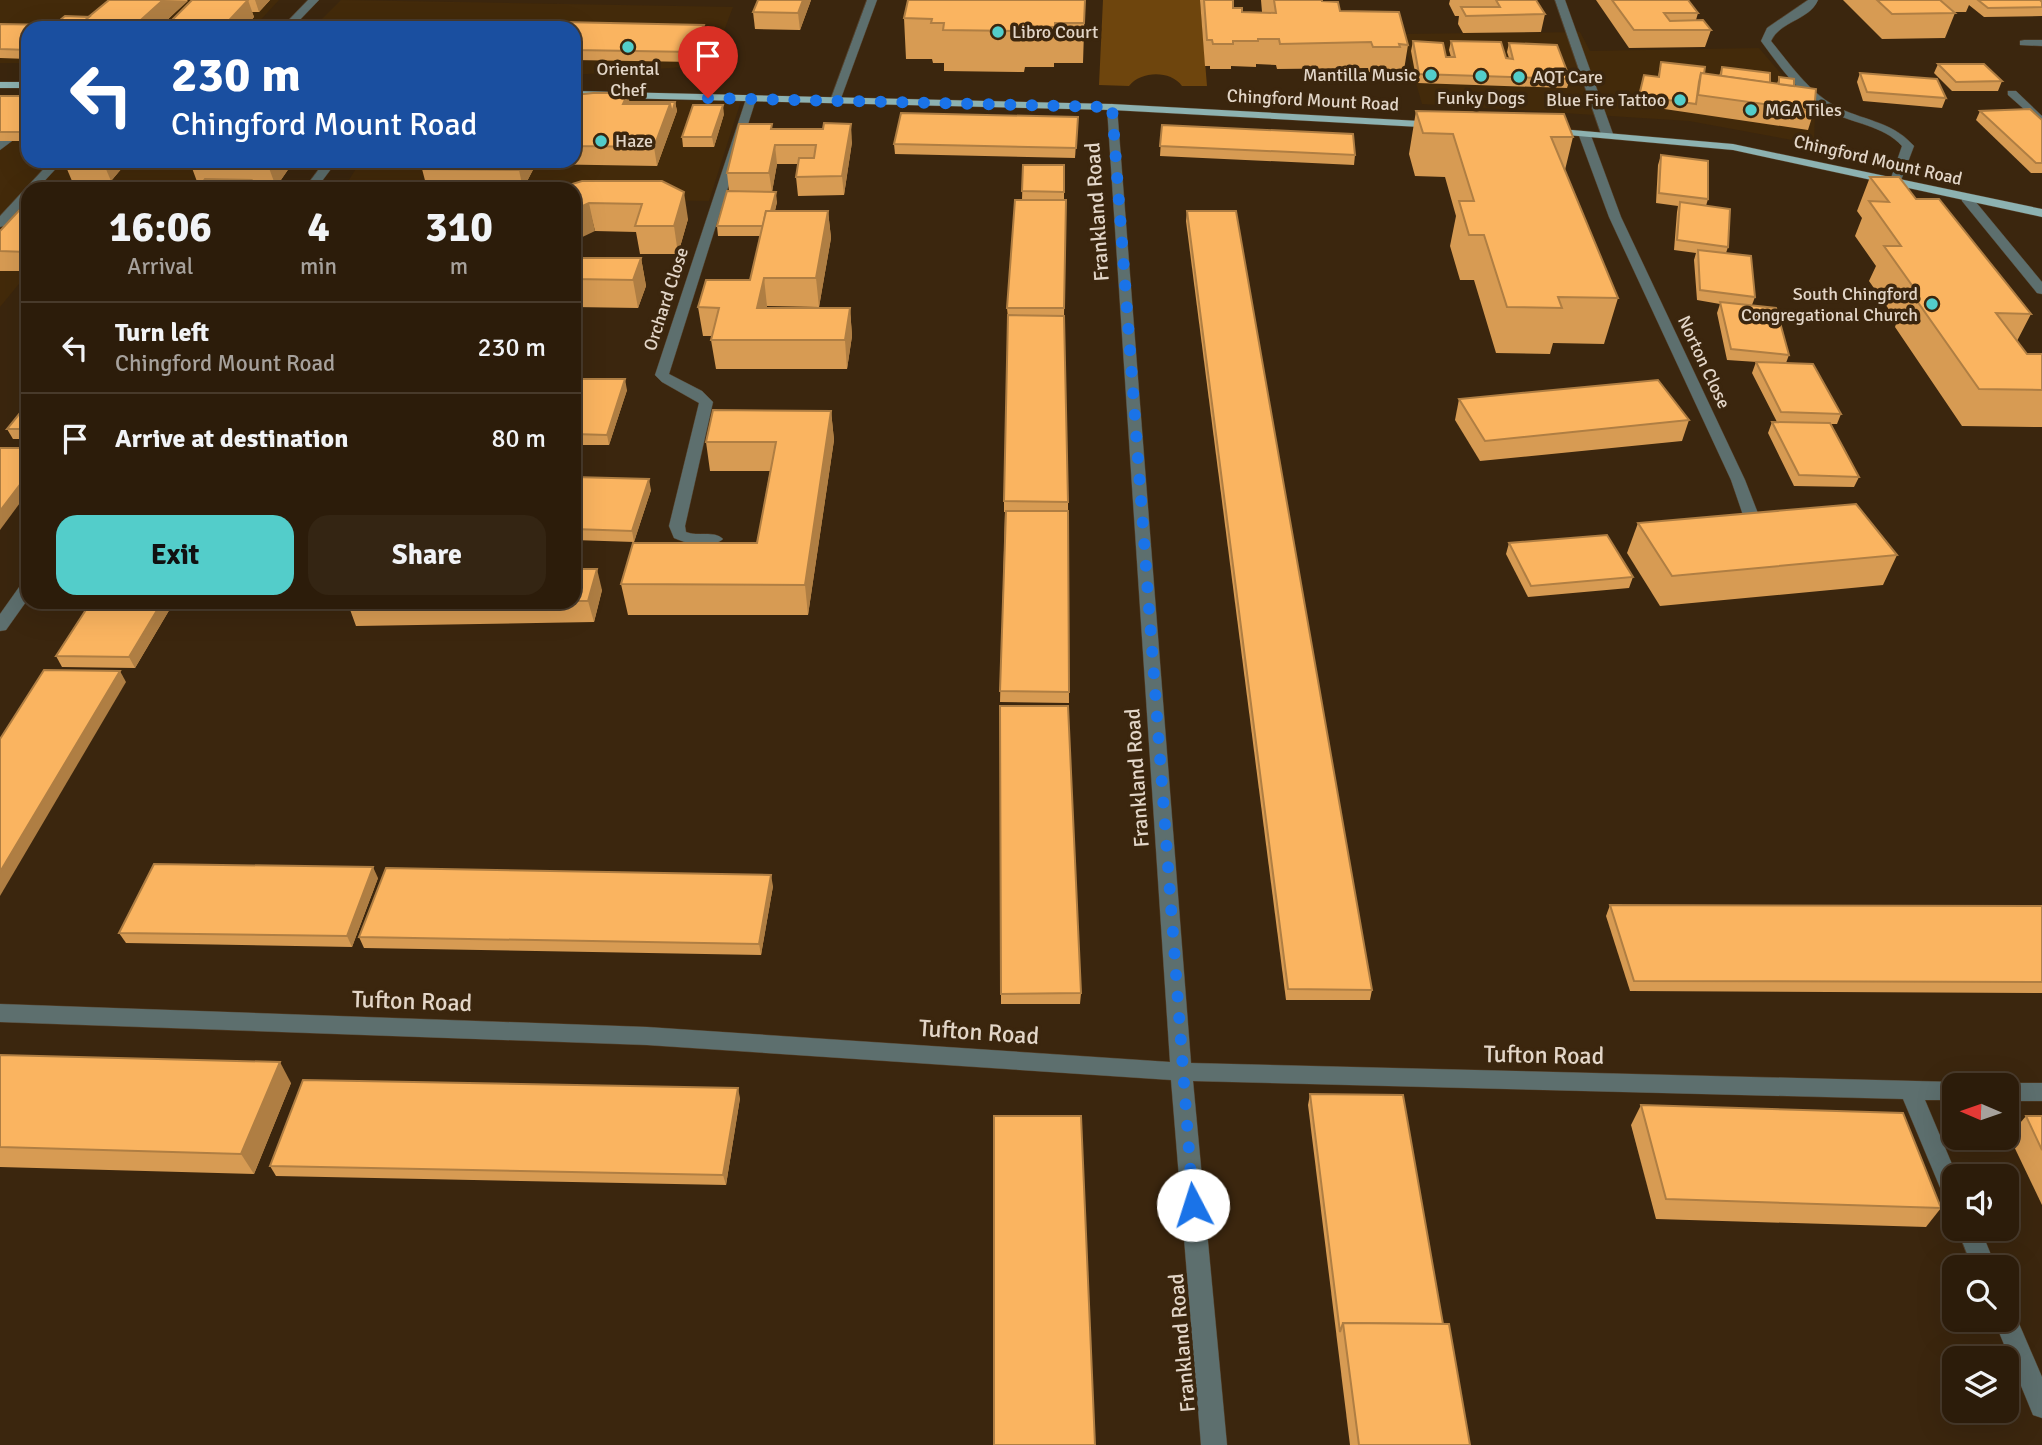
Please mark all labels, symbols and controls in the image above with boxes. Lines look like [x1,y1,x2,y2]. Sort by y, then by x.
place label: Libro Court [1012,21,1098,43]
marker: Libro Court [990,24,1006,40]
pin [678,26,738,98]
icon: arrive [689,37,727,75]
marker: Oriental Chef [620,39,636,55]
text: 230 m [171,45,301,105]
icon: left [56,49,147,140]
place label: Oriental Chef [596,58,660,101]
place label: Mantilla Music [1303,64,1417,86]
place label: AQT Care [1533,66,1603,88]
marker: Mantilla Music [1423,67,1439,83]
marker: Funky Dogs [1473,68,1489,84]
marker: AQT Care [1511,69,1527,85]
street label: Chingford Mount Road [1226,85,1400,115]
place label: Funky Dogs [1437,87,1525,109]
place label: Blue Fire Tattoo [1546,89,1666,111]
marker: Blue Fire Tattoo [1672,92,1688,108]
place label: MGA Tiles [1765,99,1842,121]
marker: MGA Tiles [1743,102,1759,118]
text: Chingford Mount Road [171,105,477,144]
place label: Haze [615,130,653,152]
street label: Chingford Mount Road [1792,130,1964,190]
marker: Haze [593,133,609,149]
street label: Frankland Road [1079,142,1115,282]
text: 16:06 [109,202,212,253]
text: 4 [307,202,330,253]
text: 310 [425,202,493,253]
street label: Orchard Close [639,244,693,354]
text: Arrival [127,252,194,281]
text: min [300,252,337,281]
text: m [450,252,468,281]
place label: South Chingford Congregational Church [1741,283,1918,326]
marker: South Chingford Congregational Church [1924,296,1940,312]
street label: Norton Close [1673,312,1735,412]
text: Turn left [115,317,209,349]
icon: left [56,329,94,367]
text: 230 m [477,332,546,364]
text: Chingford Mount Road [115,349,335,378]
icon: arrive [56,420,94,458]
text: Arrive at destination [115,423,348,455]
text: 80 m [491,423,546,455]
button: Exit [56,515,294,595]
button: Share [308,515,546,595]
street label: Frankland Road [1119,708,1155,848]
street label: Tufton Road [351,984,473,1018]
street label: Tufton Road [918,1013,1040,1051]
street label: Tufton Road [1483,1039,1605,1071]
north arrow [1942,1073,2020,1150]
map controls [1942,1073,2019,1423]
button: sound [1942,1164,2019,1241]
position arrow [1156,1168,1230,1242]
button: search [1942,1255,2019,1332]
street label: Frankland Road [1163,1272,1201,1414]
button: layers [1942,1346,2019,1423]

